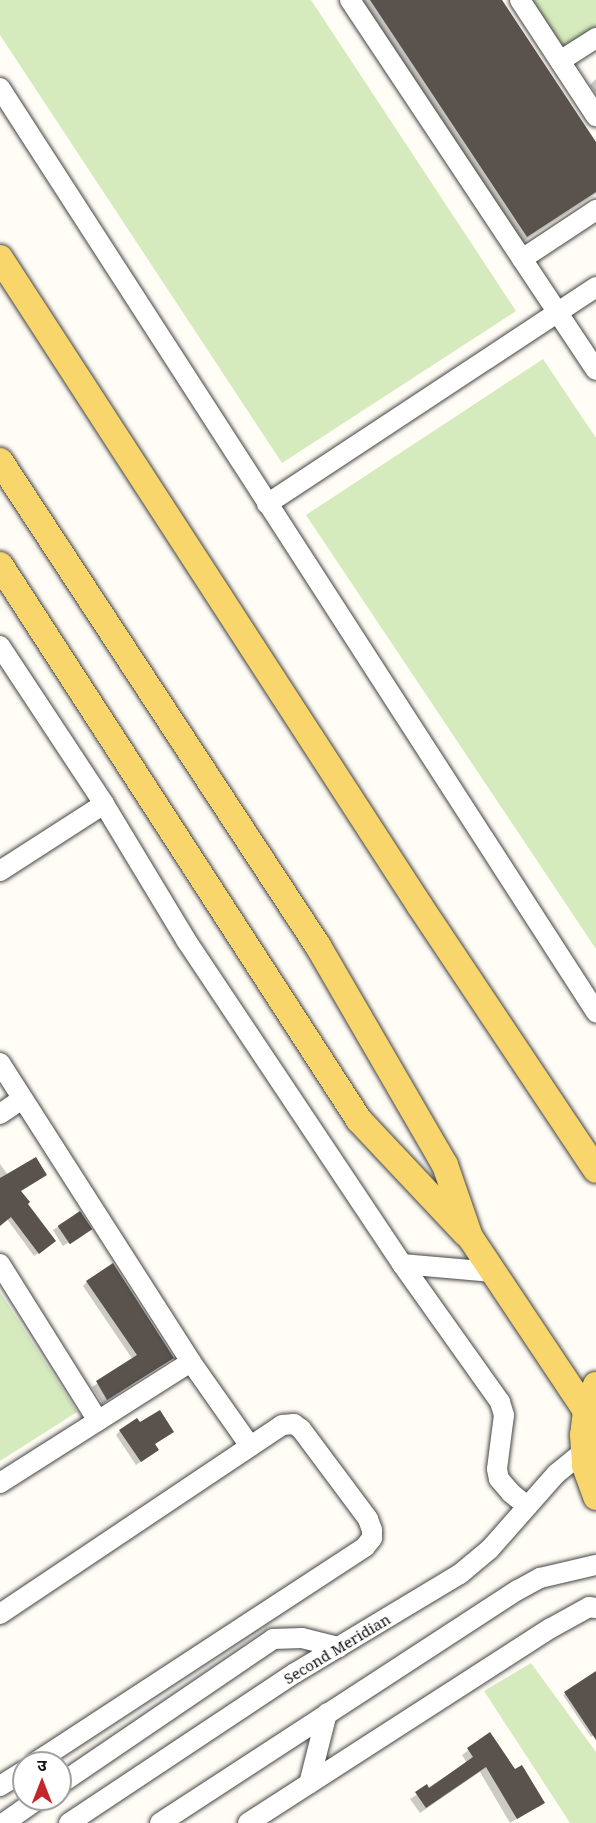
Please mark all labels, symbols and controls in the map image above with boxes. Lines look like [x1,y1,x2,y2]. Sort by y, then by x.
street label: Second Meridian [280,1610,394,1688]
north arrow [12,1751,72,1811]
text: उ [37,1754,47,1776]

